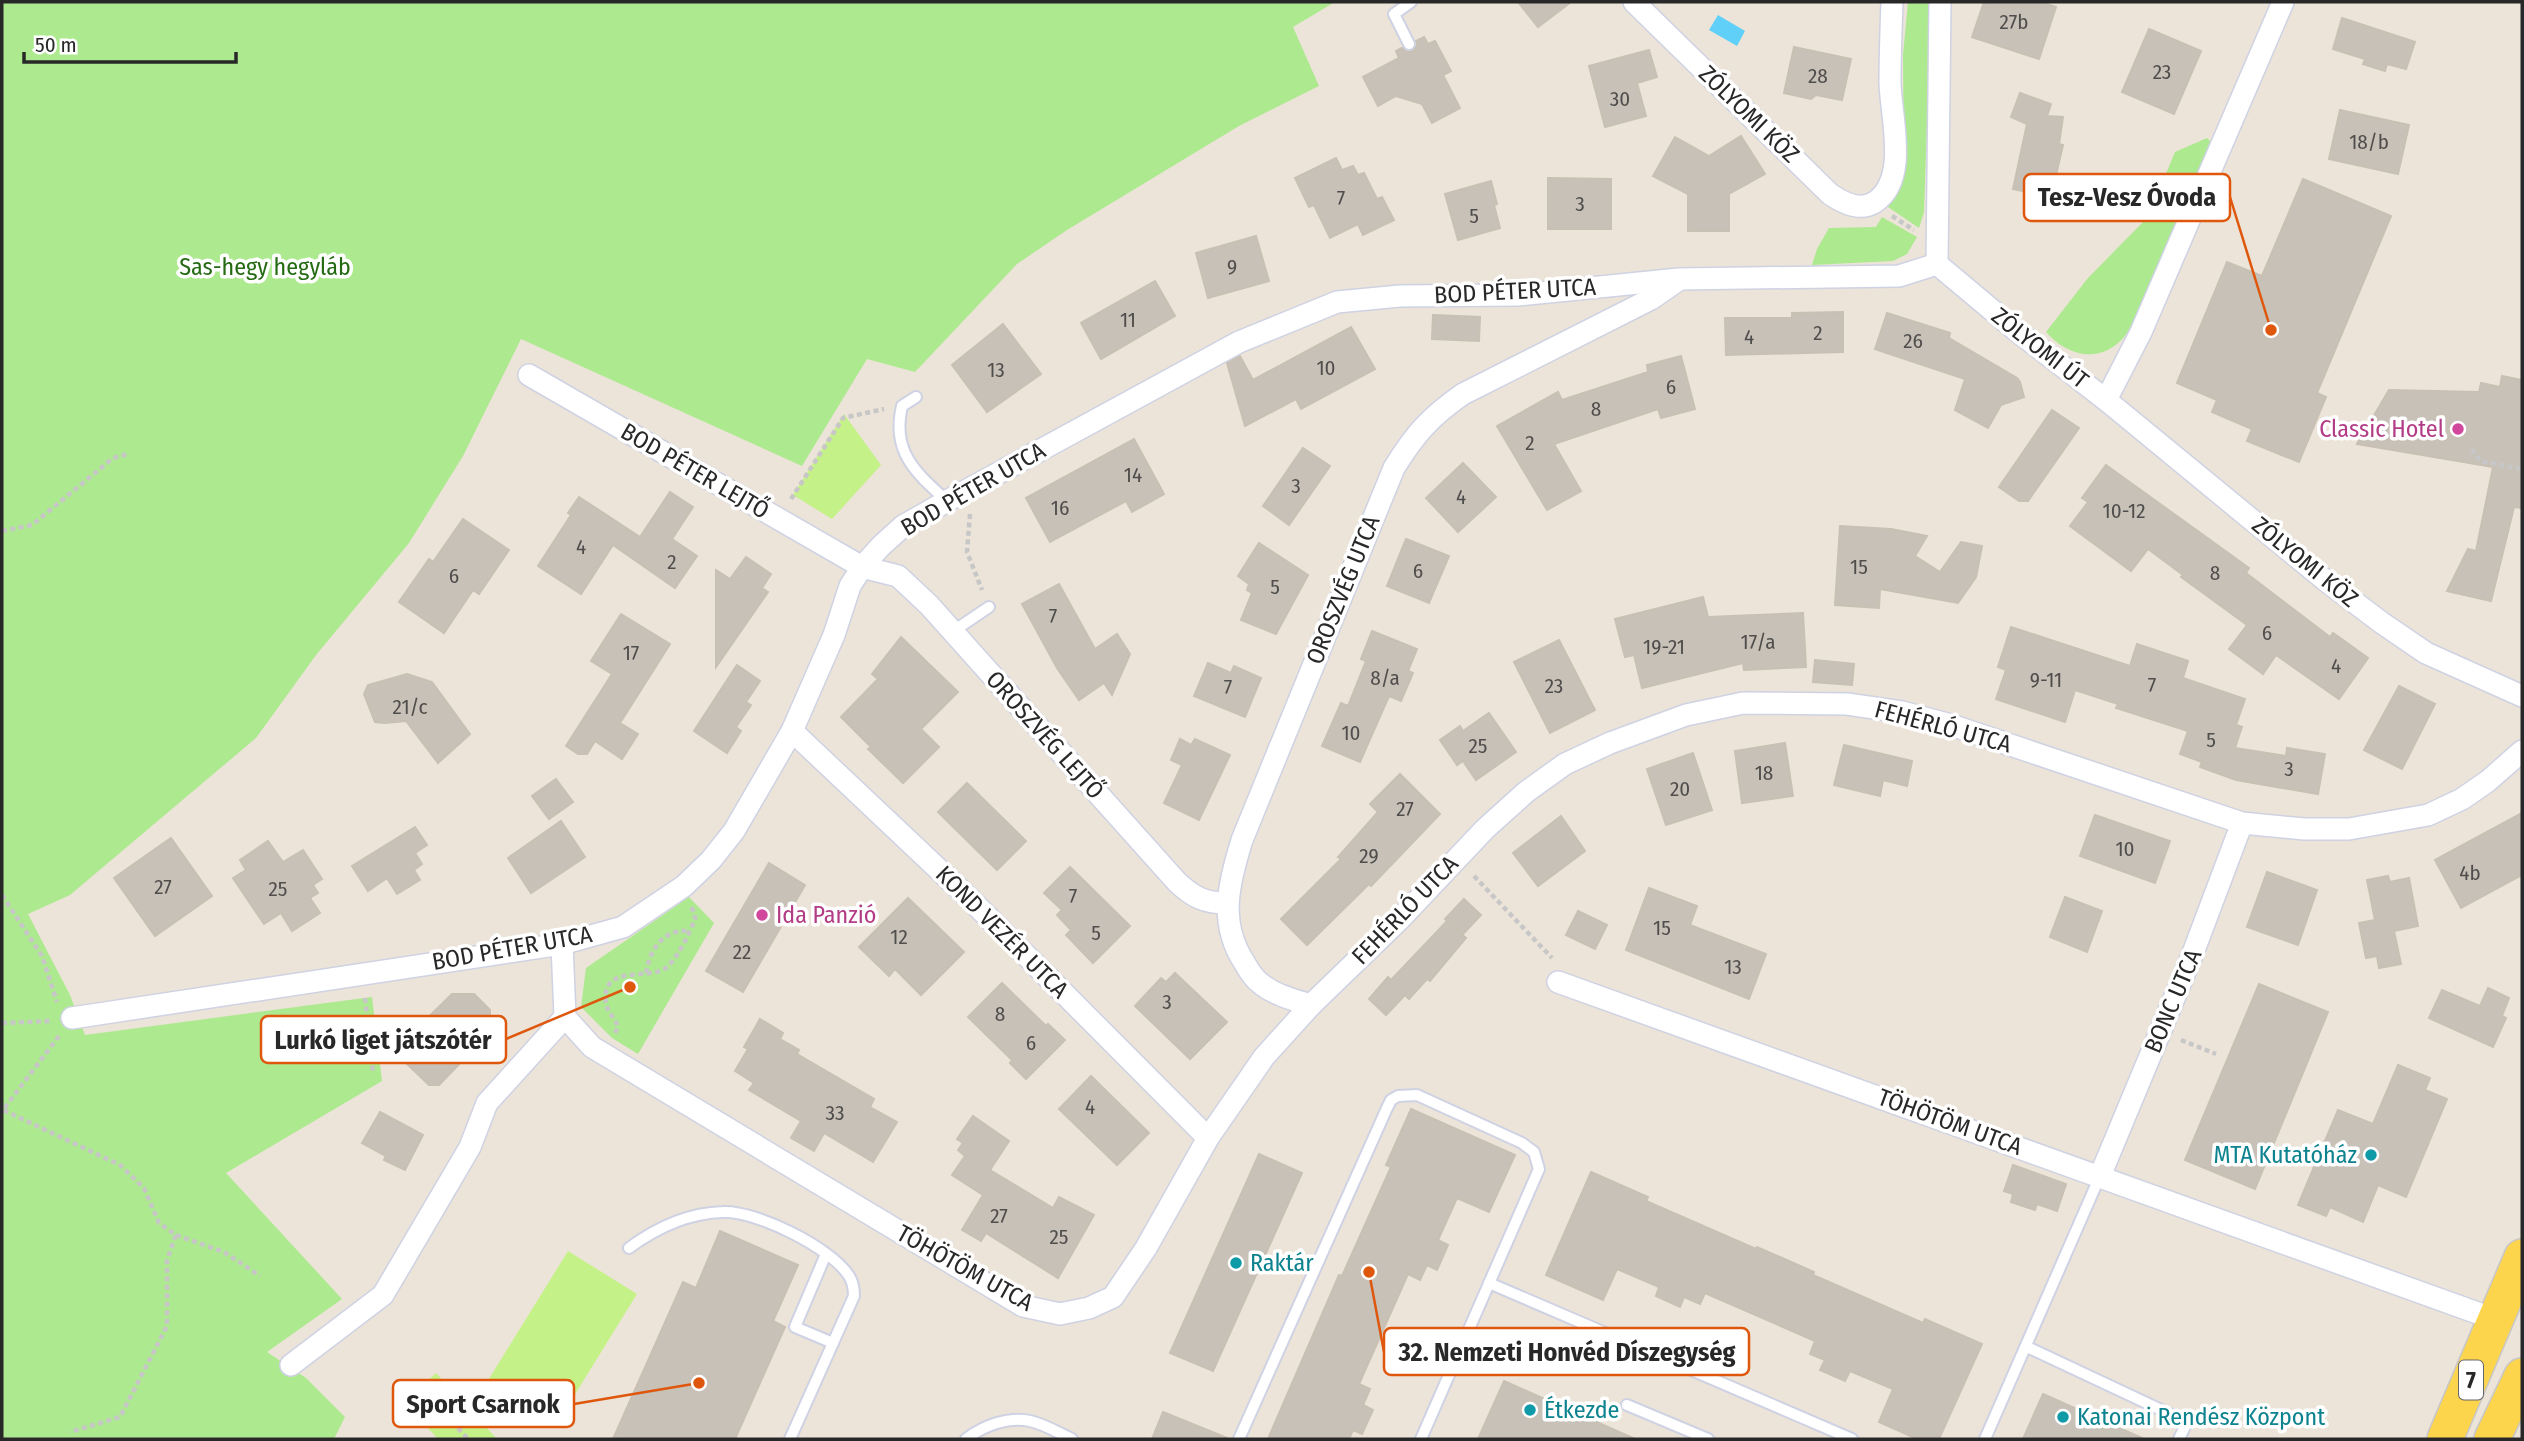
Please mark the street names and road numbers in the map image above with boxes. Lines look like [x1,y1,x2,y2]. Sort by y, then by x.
street label: ZÓLYOMI KÖZ [1693,60,1805,168]
street label: BOD PÉTER UTCA [1433,272,1597,309]
street label: ZÓLYOMI ÚT [1986,301,2094,394]
street label: BOD PÉTER LEJTŐ [616,416,775,525]
street label: BOD PÉTER UTCA [895,435,1050,542]
street label: OROSZVÉG UTCA [1300,511,1386,668]
street label: ZÓLYOMI KÖZ [2247,511,2363,613]
street label: OROSZVÉG LEJTŐ [980,664,1111,805]
street label: FEHÉRLÓ UTCA [1872,694,2015,759]
street label: FEHÉRLÓ UTCA [1346,849,1464,970]
street label: KOND VEZÉR UTCA [930,859,1075,1004]
street label: BOD PÉTER UTCA [430,919,595,976]
street label: BONC UTCA [2139,945,2207,1057]
street label: TÖHÖTÖM UTCA [1874,1083,2026,1161]
street label: TÖHÖTÖM UTCA [892,1219,1038,1317]
road number: 7 [2459,1360,2483,1400]

